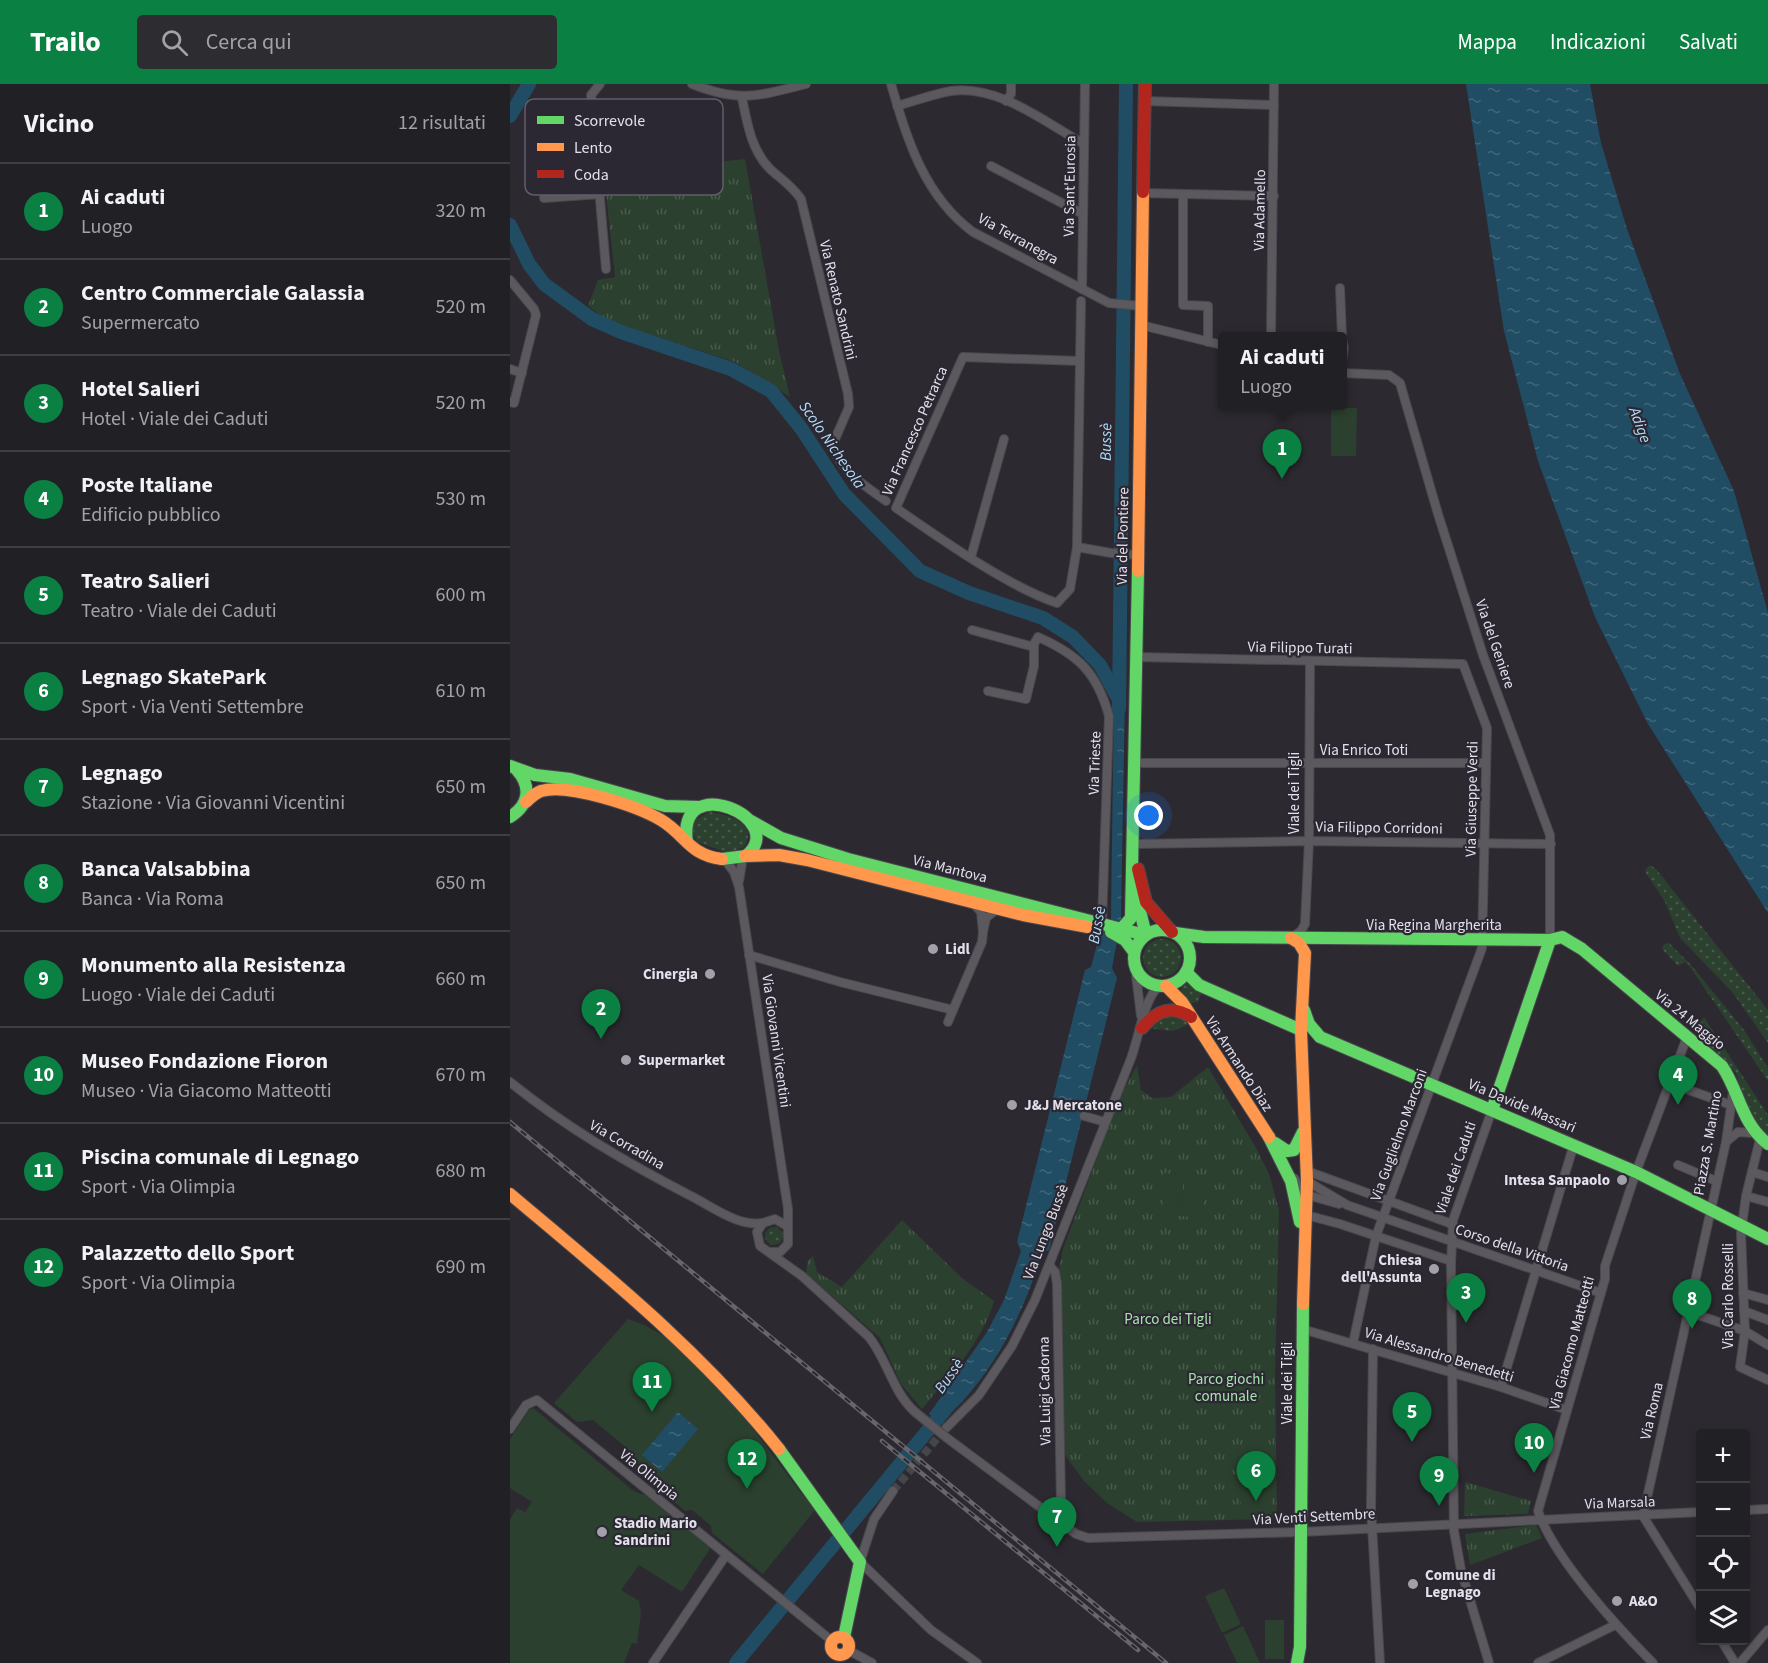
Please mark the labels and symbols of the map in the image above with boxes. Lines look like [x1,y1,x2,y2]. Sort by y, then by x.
legend [525,99,723,195]
text: Scorrevole [574,110,645,132]
street label: Via Sant'Eurosia [1059,135,1081,237]
text: Lento [574,137,612,159]
text: Coda [574,164,609,186]
street label: Via Adamello [1249,169,1271,251]
street label: Via Terranegra [974,208,1062,270]
street label: Via Renato Sandrini [814,238,862,362]
street label: Via Francesco Petrarca [877,363,953,499]
water label: Scolo Nichesola [794,397,871,494]
water label: Adige [1623,403,1657,446]
water label: Bussè [1095,423,1117,461]
pin: 1 [1262,430,1302,479]
street label: Via del Pontiere [1112,487,1134,585]
street label: Via del Geniere [1470,597,1520,691]
street label: Via Filippo Turati [1247,637,1353,659]
street label: Via Trieste [1083,731,1107,795]
street label: Via Enrico Toti [1320,740,1408,761]
street label: Via Giuseppe Verdi [1460,741,1484,857]
street label: Viale dei Tigli [1284,752,1305,834]
your location [1134,801,1163,830]
street label: Via Filippo Corridoni [1315,816,1443,840]
street label: Via Mantova [911,850,989,888]
water label: Bussè [1083,904,1111,946]
street label: Via Regina Margherita [1366,915,1502,936]
place label: Lidl [945,939,971,960]
marker: Lidl [926,942,940,956]
place label: Cinergia [643,964,698,985]
marker: Cinergia [703,967,717,981]
street label: Via Giovanni Vicentini [756,973,796,1109]
street label: Via 24 Maggio [1650,985,1730,1055]
pin: 2 [582,990,620,1039]
street label: Via Armando Diaz [1200,1012,1278,1116]
place label: Supermarket [638,1050,725,1071]
marker: Supermarket [619,1053,633,1067]
pin: 4 [1658,1056,1698,1105]
street label: Via Guglielmo Marconi [1365,1066,1433,1204]
street label: Via Davide Massari [1465,1074,1579,1138]
street label: Piazza S. Martino [1688,1089,1728,1197]
place label: J&J Mercatone [1024,1095,1122,1116]
marker: J&J Mercatone [1005,1098,1019,1112]
street label: Via Corradina [585,1115,669,1175]
street label: Viale dei Caduti [1430,1119,1482,1217]
place label: Intesa Sanpaolo [1504,1170,1610,1191]
marker: Intesa Sanpaolo [1615,1173,1629,1187]
street label: Via Lungo Bussè [1018,1181,1074,1283]
street label: Corso della Vittoria [1452,1219,1572,1277]
street label: Via Carlo Rosselli [1718,1243,1739,1349]
place label: Chiesa dell'Assunta [1341,1250,1422,1288]
marker: Chiesa dell'Assunta [1427,1262,1441,1276]
pin: 3 [1446,1274,1486,1323]
street label: Via Giacomo Matteotti [1544,1274,1600,1412]
pin: 8 [1672,1280,1712,1329]
park label: Parco dei Tigli [1124,1309,1212,1330]
street label: Via Alessandro Benedetti [1362,1322,1516,1388]
street label: Via Luigi Cadorna [1034,1336,1056,1446]
street label: Viale dei Tigli [1277,1342,1298,1424]
water label: Bussè [929,1354,969,1398]
pin: 11 [632,1362,672,1412]
park label: Parco giochi comunale [1188,1369,1264,1407]
street label: Via Roma [1635,1380,1669,1442]
pin: 5 [1392,1392,1432,1442]
pin: 10 [1514,1424,1554,1473]
pin: 12 [728,1440,766,1489]
street label: Via Olimpia [615,1444,683,1506]
pin: 6 [1236,1452,1276,1501]
pin: 9 [1420,1456,1458,1506]
street label: Via Marsala [1584,1491,1656,1515]
pin: 7 [1038,1498,1076,1547]
street label: Via Venti Settembre [1252,1503,1376,1531]
place label: Stadio Mario Sandrini [614,1513,697,1551]
marker: Stadio Mario Sandrini [595,1525,609,1539]
place label: Comune di Legnago [1425,1565,1496,1603]
marker: Comune di Legnago [1406,1577,1420,1591]
place label: A&O [1628,1591,1658,1612]
marker: A&O [1610,1594,1624,1608]

